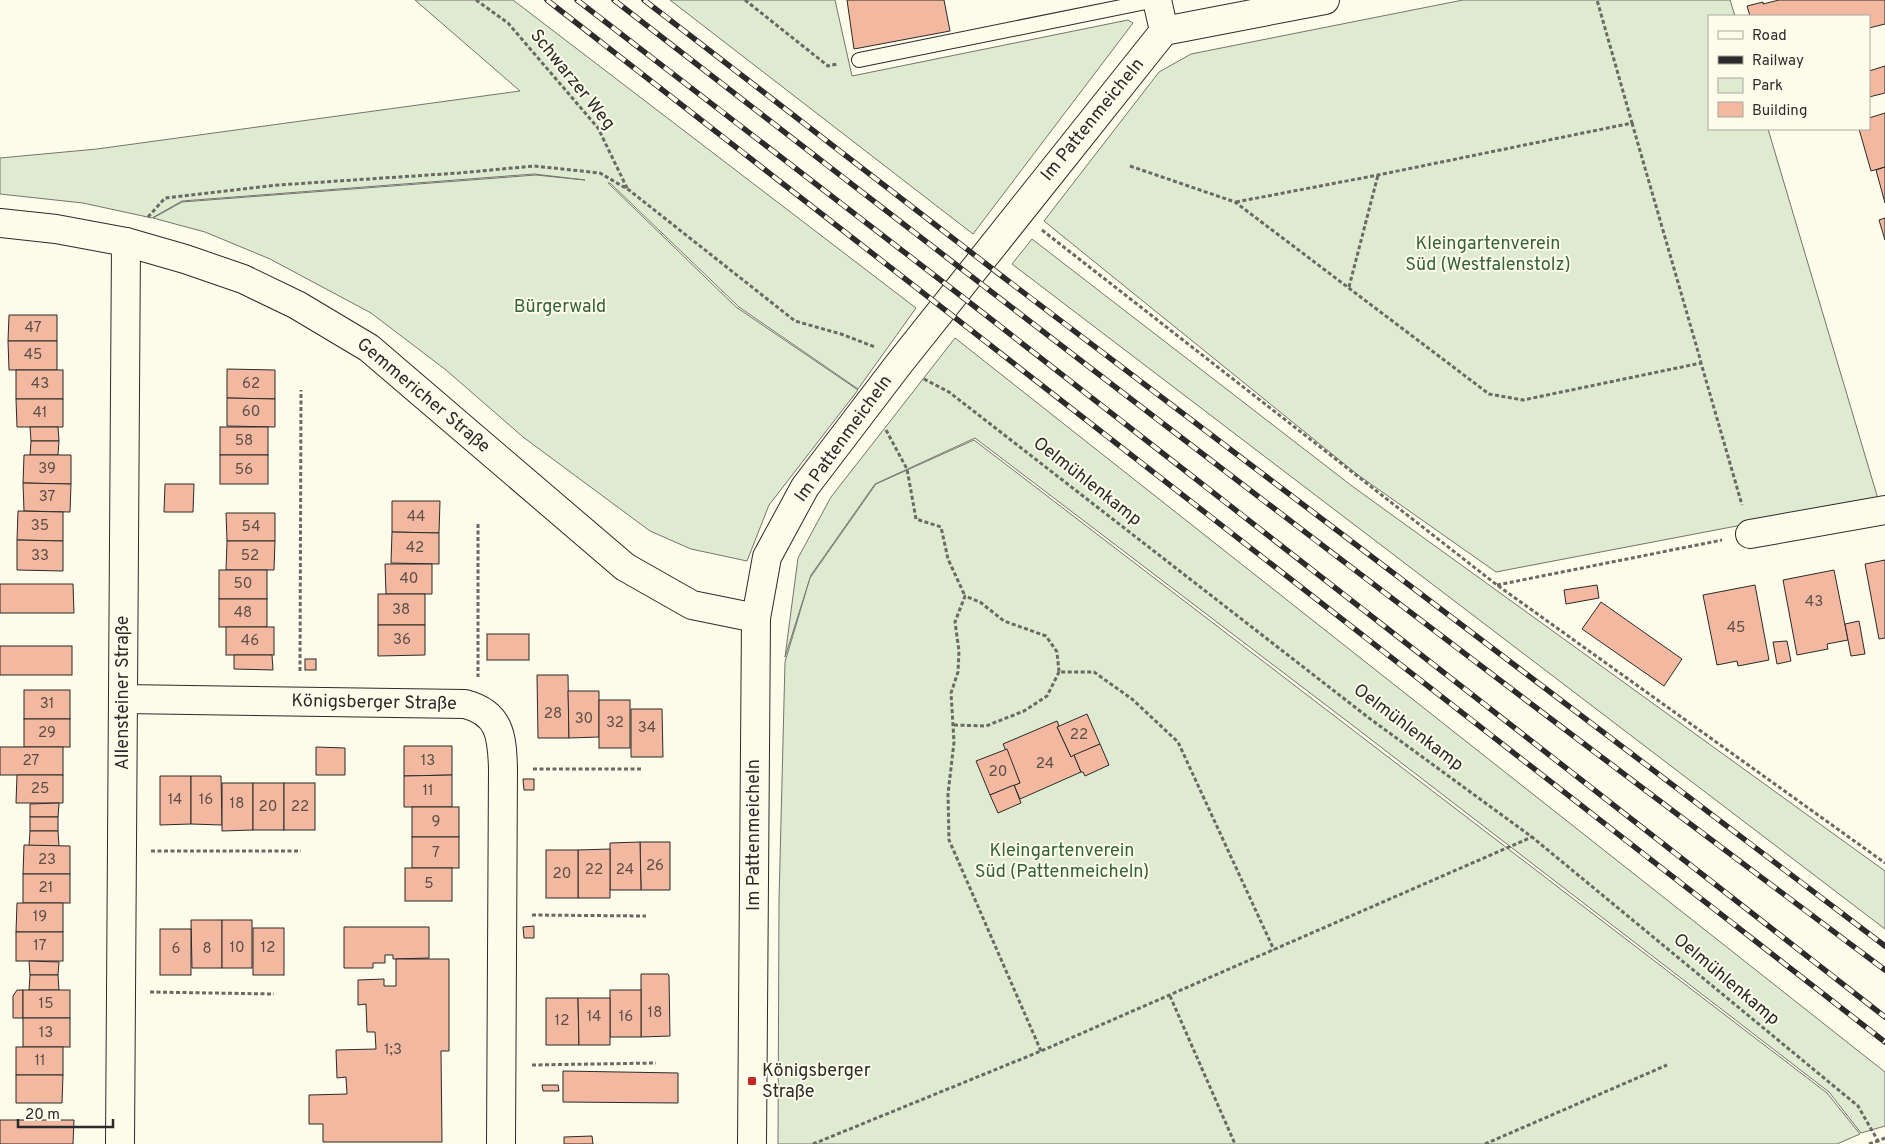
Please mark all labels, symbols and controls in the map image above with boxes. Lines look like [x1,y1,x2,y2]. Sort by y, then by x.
legend [1708,15,1870,130]
street label: Schwarzer Weg [524,25,620,135]
text: Road [1752,27,1787,46]
text: Railway [1752,52,1804,71]
street label: Im Pattenmeicheln [1036,54,1150,186]
text: Park [1752,77,1783,96]
text: Building [1752,102,1807,121]
park label: Kleingartenverein Süd (Westfalenstolz) [1405,233,1571,277]
park label: Bürgerwald [514,296,606,319]
house number: 47 [25,319,42,338]
street label: Gemmericher Straße [351,333,495,459]
house number: 45 [24,346,42,365]
street label: Im Pattenmeicheln [790,371,898,507]
house number: 43 [31,375,49,394]
house number: 62 [242,375,260,394]
house number: 60 [242,403,260,422]
house number: 41 [33,404,47,423]
house number: 58 [235,432,253,451]
street label: Oelmühlenkamp [1028,432,1146,532]
house number: 39 [38,460,56,479]
house number: 56 [235,461,253,480]
house number: 37 [39,488,56,507]
house number: 44 [407,508,425,527]
house number: 35 [31,517,49,536]
house number: 54 [242,518,260,537]
house number: 42 [406,539,424,558]
house number: 33 [31,547,49,566]
house number: 52 [241,547,259,566]
house number: 40 [400,570,418,589]
house number: 50 [234,575,252,594]
house number: 43 [1805,593,1823,612]
house number: 38 [392,601,410,620]
house number: 48 [234,604,252,623]
street label: Allensteiner Straße [112,616,135,770]
house number: 45 [1727,619,1745,638]
house number: 36 [393,631,411,650]
house number: 46 [241,632,259,651]
street label: Oelmühlenkamp [1348,679,1468,777]
street label: Königsberger Straße [291,690,457,716]
house number: 31 [40,695,54,714]
house number: 28 [544,705,562,724]
house number: 30 [575,710,593,729]
house number: 32 [606,714,624,733]
house number: 34 [638,719,656,738]
house number: 29 [38,724,56,743]
house number: 22 [1070,726,1088,745]
house number: 27 [23,752,40,771]
house number: 13 [421,752,435,771]
house number: 24 [1036,755,1054,774]
street label: Im Pattenmeicheln [743,759,766,911]
house number: 20 [989,763,1007,782]
house number: 25 [31,780,49,799]
house number: 11 [422,782,434,801]
house number: 14 [168,791,182,810]
house number: 16 [199,791,213,810]
house number: 18 [230,795,244,814]
house number: 20 [259,798,277,817]
house number: 22 [291,798,309,817]
house number: 9 [432,813,440,832]
park label: Kleingartenverein Süd (Pattenmeicheln) [975,840,1149,884]
house number: 7 [432,844,440,863]
house number: 23 [38,851,56,870]
house number: 26 [646,857,664,876]
house number: 22 [585,861,603,880]
house number: 24 [616,861,634,880]
house number: 20 [553,865,571,884]
house number: 5 [424,875,434,894]
house number: 21 [39,879,53,898]
house number: 19 [33,908,47,927]
street label: Oelmühlenkamp [1668,929,1784,1031]
house number: 17 [33,937,47,956]
house number: 10 [229,939,245,958]
house number: 12 [261,939,275,958]
house number: 6 [172,940,181,959]
house number: 8 [202,940,212,959]
house number: 15 [39,995,53,1014]
house number: 18 [648,1004,662,1023]
house number: 14 [587,1008,601,1027]
house number: 16 [619,1008,633,1027]
house number: 12 [555,1012,569,1031]
house number: 13 [39,1024,53,1043]
house number: 1;3 [384,1041,402,1060]
house number: 11 [34,1052,46,1071]
place label: Königsberger Straße [762,1060,871,1104]
marker: Königsberger Straße [746,1075,758,1087]
scale bar [18,1096,112,1128]
text: 20 m [25,1106,60,1125]

